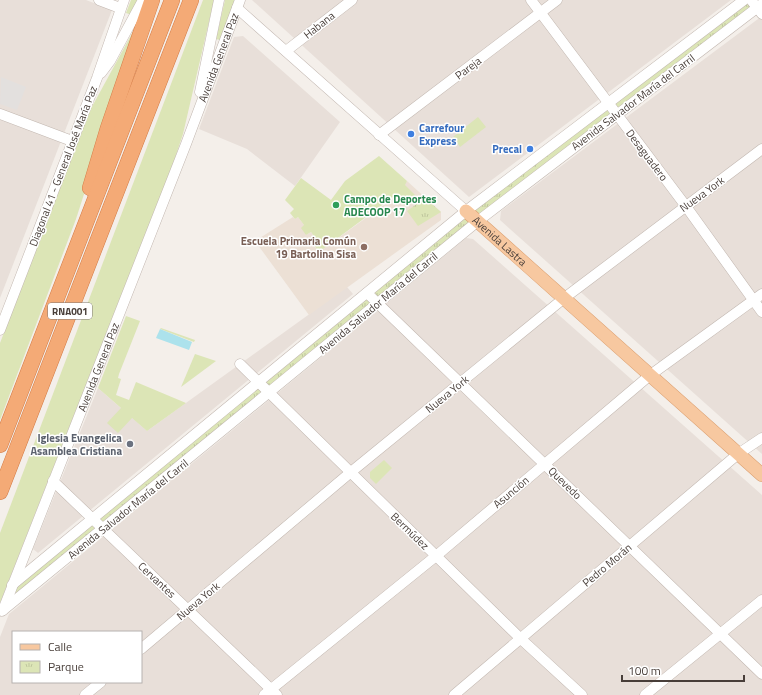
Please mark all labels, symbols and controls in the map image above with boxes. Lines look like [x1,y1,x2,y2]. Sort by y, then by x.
street label: Habana [300,7,338,42]
street label: Avenida General Paz [194,11,242,105]
street label: Avenida Salvador María del Carril [568,50,698,154]
street label: Pareja [452,53,485,83]
street label: Diagonal 41 - General José María Paz [25,83,101,249]
place label: Carrefour Express [419,120,464,149]
street label: Desaguadero [622,126,672,184]
marker: Carrefour Express [406,129,416,139]
place label: Precal [492,141,522,157]
marker: Precal [525,144,535,154]
street label: Nueva York [676,172,728,216]
place label: Campo de Deportes ADECOOP 17 [344,191,437,220]
marker: Campo de Deportes ADECOOP 17 [331,200,341,210]
street label: Avenida Lastra [469,212,531,270]
place label: Escuela Primaria Común 19 Bartolina Sisa [241,233,356,262]
marker: Escuela Primaria Común 19 Bartolina Sisa [359,242,369,252]
street label: Avenida Salvador María del Carril [315,248,441,358]
road number: RNA001 [48,303,92,319]
street label: Avenida General Paz [74,320,123,414]
street label: Nueva York [422,371,473,417]
place label: Iglesia Evangelica Asamblea Cristiana [30,430,122,459]
marker: Iglesia Evangelica Asamblea Cristiana [125,439,135,449]
street label: Avenida Salvador María del Carril [64,455,192,563]
street label: Quevedo [545,463,585,503]
street label: Asunción [490,472,532,512]
street label: Bermúdez [387,509,433,553]
street label: Pedro Morán [579,540,635,590]
street label: Cervantes [135,558,179,602]
street label: Nueva York [173,578,224,624]
legend [12,631,142,683]
text: Calle [48,637,72,656]
text: Parque [48,657,84,676]
scale bar [622,657,744,683]
text: 100 m [628,661,661,680]

